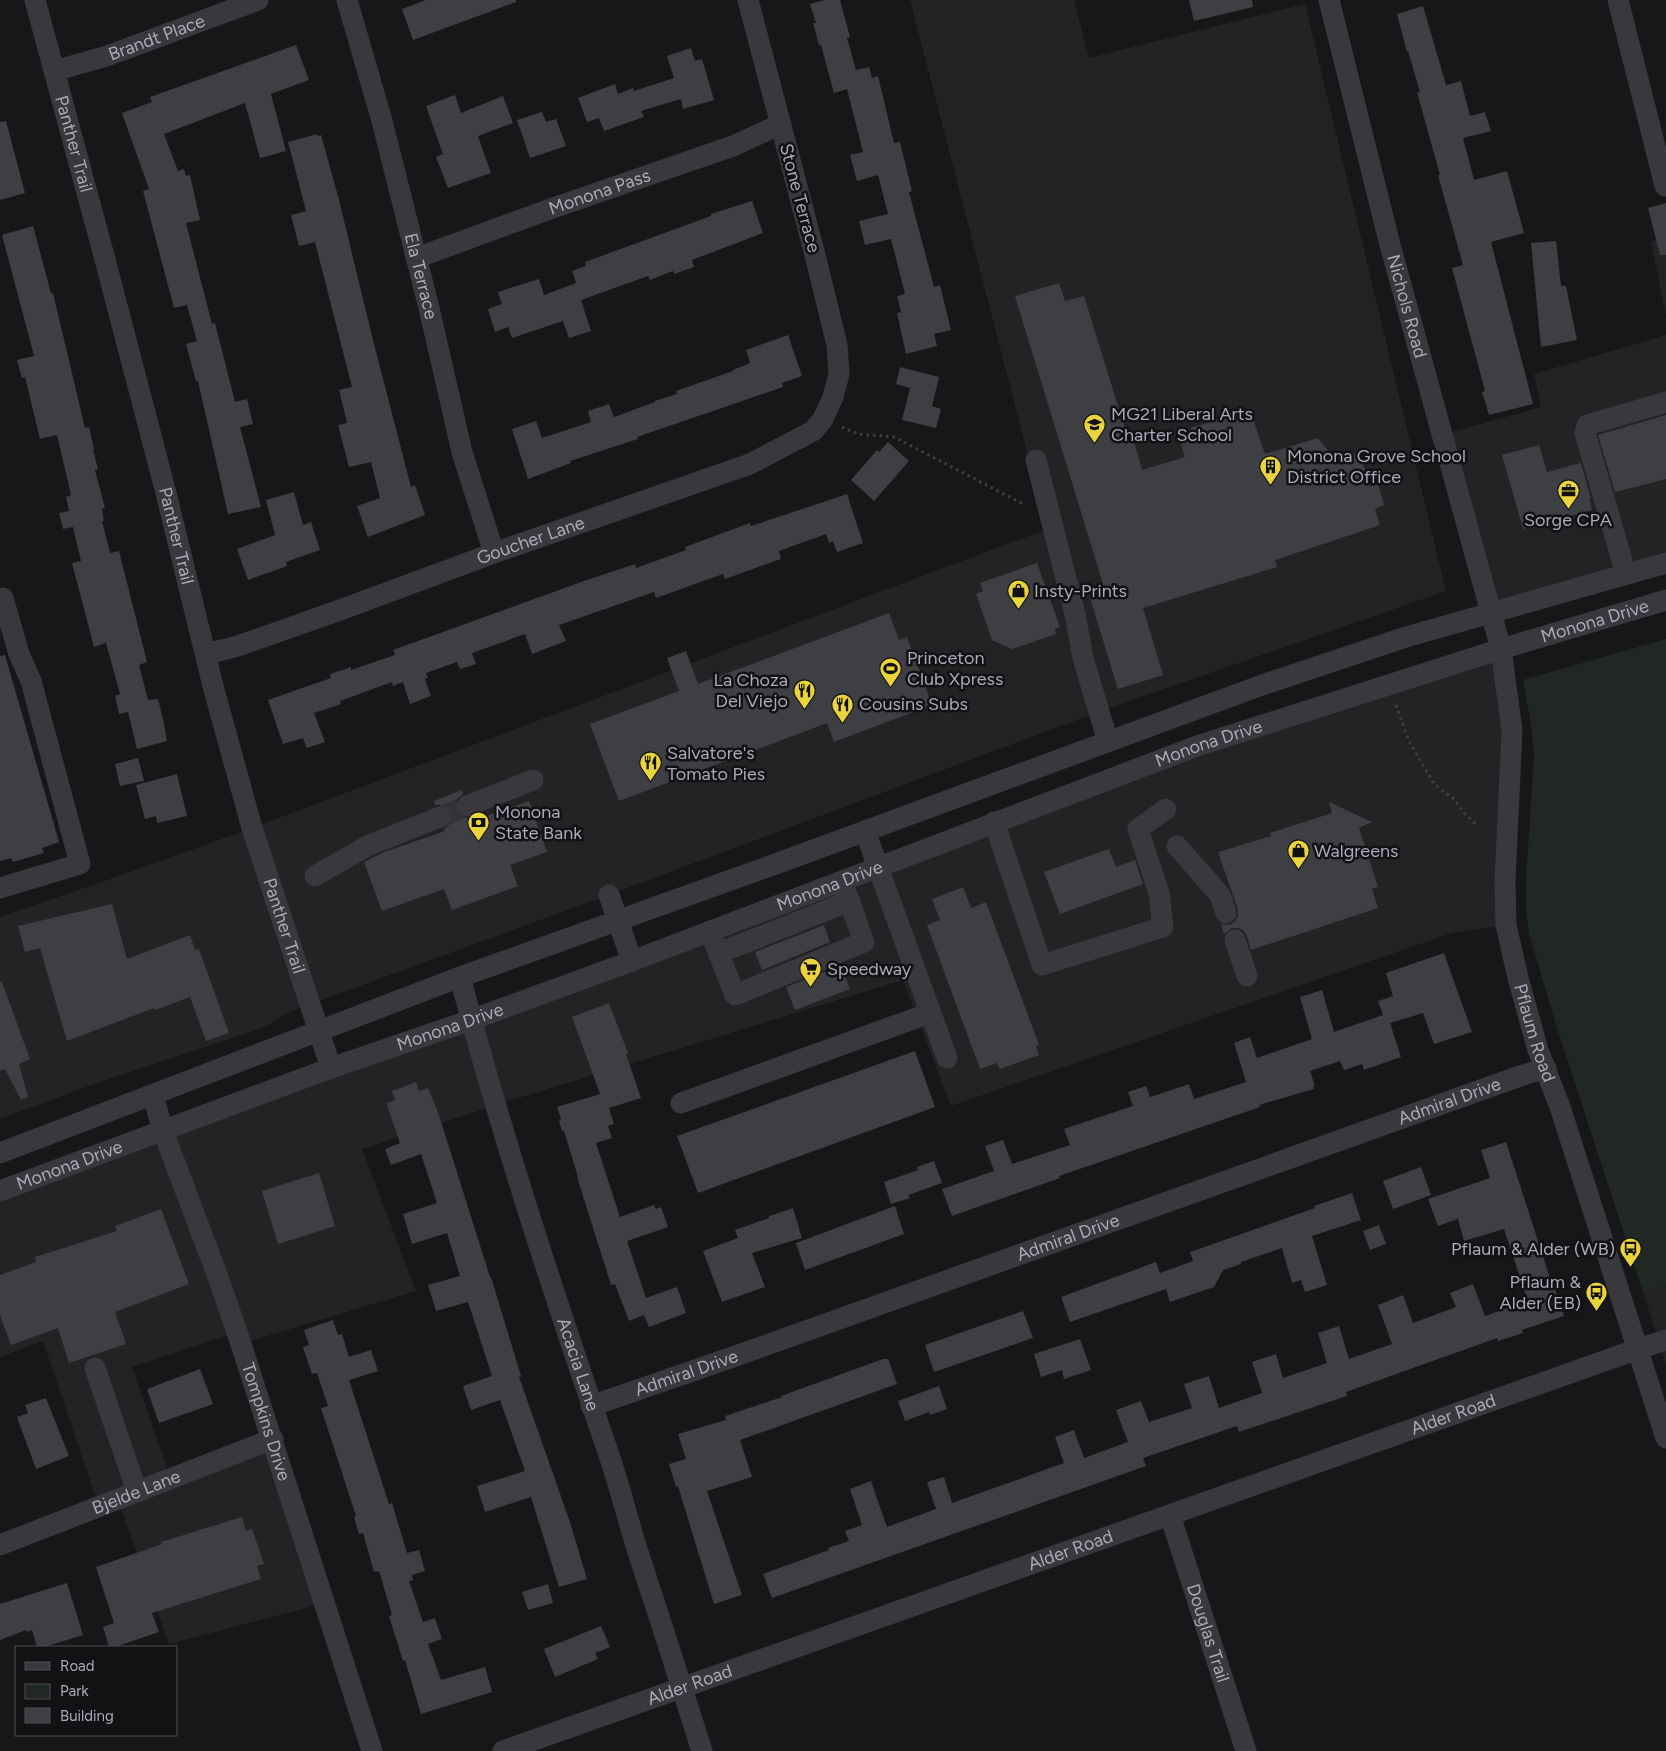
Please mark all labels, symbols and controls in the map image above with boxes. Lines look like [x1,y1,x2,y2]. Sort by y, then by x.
street label: Brandt Place [105,10,208,66]
street label: Panther Trail [50,93,97,195]
street label: Stone Terrace [775,141,825,255]
street label: Monona Pass [546,164,653,220]
street label: Ela Terrace [400,231,442,322]
street label: Nichols Road [1382,252,1432,361]
place label: MG21 Liberal Arts Charter School [1111,403,1253,446]
school or university icon: MG21 Liberal Arts Charter School [1083,412,1107,443]
place label: Monona Grove School District Office [1287,445,1466,488]
building icon: Monona Grove School District Office [1259,454,1283,485]
office icon: Sorge CPA [1556,478,1580,509]
street label: Panther Trail [154,485,199,586]
place label: Sorge CPA [1524,509,1612,531]
street label: Goucher Lane [474,511,588,569]
shop icon: Insty-Prints [1006,579,1030,610]
place label: Insty-Prints [1034,580,1127,602]
street label: Monona Drive [1538,595,1651,648]
place label: Princeton Club Xpress [907,647,1003,690]
sports icon: Princeton Club Xpress [879,656,903,687]
place label: La Choza Del Viejo [714,669,788,712]
restaurant icon: La Choza Del Viejo [792,678,816,709]
restaurant icon: Cousins Subs [831,692,855,723]
place label: Cousins Subs [859,693,968,715]
street label: Monona Drive [1152,715,1265,772]
place label: Salvatore's Tomato Pies [667,742,765,785]
restaurant icon: Salvatore's Tomato Pies [639,751,663,782]
place label: Monona State Bank [495,801,582,844]
bank icon: Monona State Bank [467,810,491,841]
shop icon: Walgreens [1286,839,1310,870]
place label: Walgreens [1314,840,1398,862]
street label: Monona Drive [774,856,886,916]
street label: Panther Trail [258,875,310,976]
supermarket icon: Speedway [799,957,823,988]
place label: Speedway [827,958,912,980]
street label: Pflaum Road [1509,981,1560,1085]
street label: Monona Drive [394,998,507,1056]
street label: Admiral Drive [1395,1073,1504,1130]
street label: Monona Drive [13,1135,126,1195]
street label: Admiral Drive [1014,1209,1123,1266]
bus stop icon: Pflaum & Alder (WB) [1619,1237,1643,1268]
place label: Pflaum & Alder (WB) [1451,1238,1615,1260]
place label: Pflaum & Alder (EB) [1500,1271,1581,1314]
bus stop icon: Pflaum & Alder (EB) [1585,1280,1609,1311]
street label: Acacia Lane [552,1315,604,1414]
street label: Admiral Drive [632,1345,741,1401]
street label: Tompkins Drive [237,1360,295,1484]
street label: Alder Road [1408,1389,1499,1440]
street label: Bjelde Lane [89,1465,184,1519]
street label: Alder Road [1025,1525,1116,1575]
street label: Douglas Trail [1182,1581,1234,1685]
legend [15,1646,178,1736]
text: Road [60,1657,95,1675]
street label: Alder Road [644,1660,735,1710]
text: Park [60,1682,89,1700]
text: Building [60,1707,114,1725]

